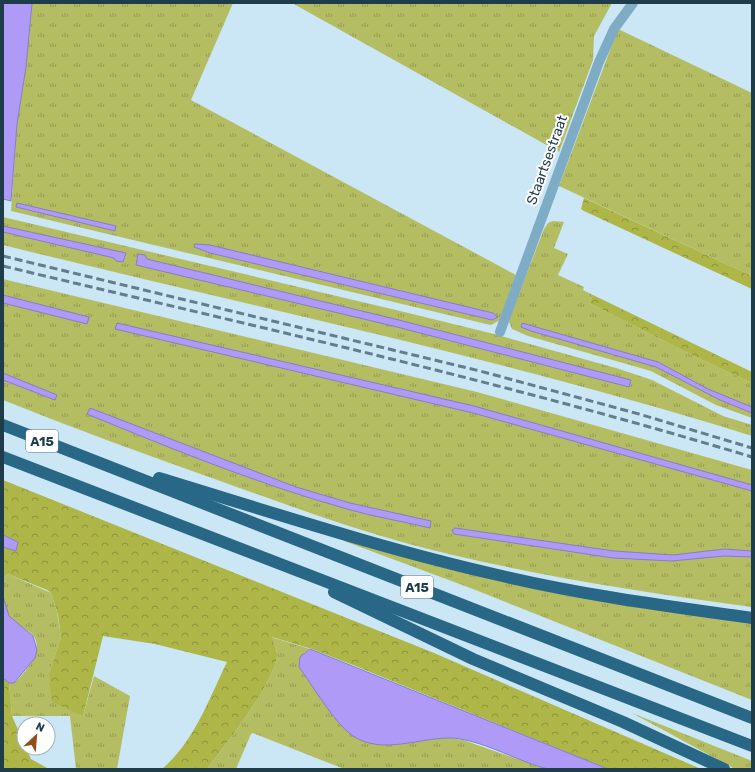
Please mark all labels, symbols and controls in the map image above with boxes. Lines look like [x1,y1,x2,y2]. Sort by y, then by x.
street label: Staartsestraat [523,112,571,207]
road number: A15 [26,430,58,452]
road number: A15 [401,576,433,598]
north arrow [16,716,56,756]
text: N [34,720,47,735]

